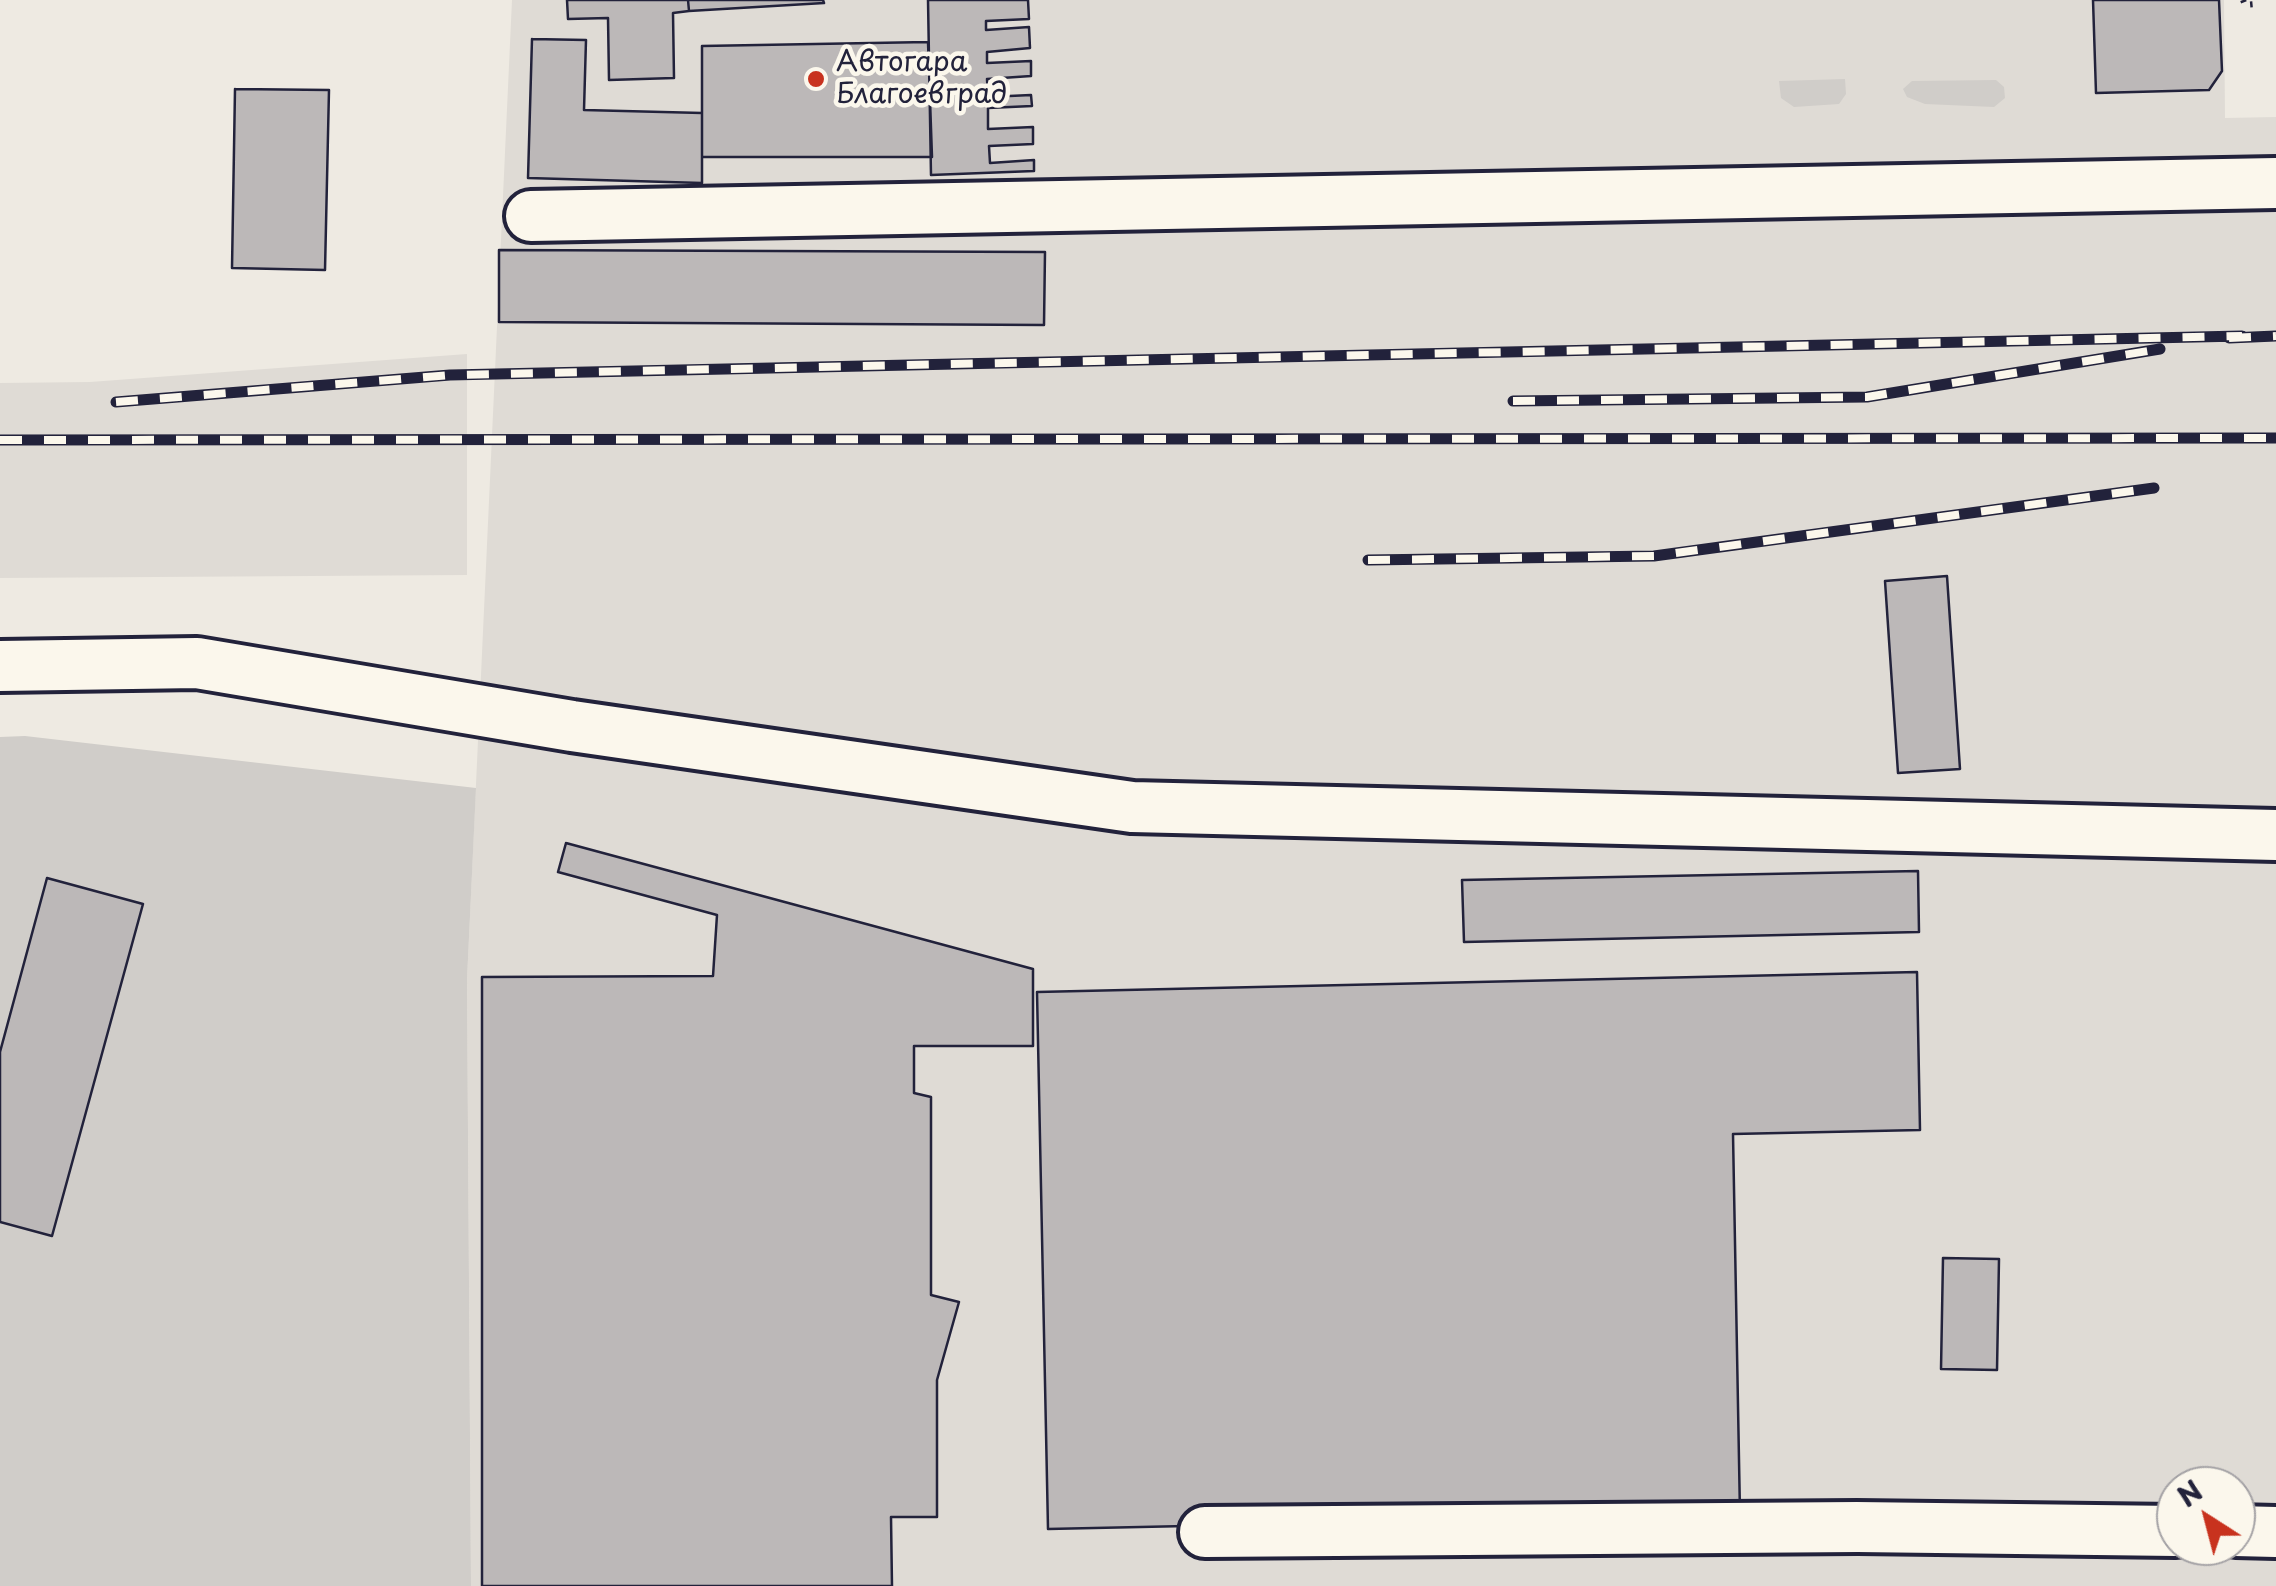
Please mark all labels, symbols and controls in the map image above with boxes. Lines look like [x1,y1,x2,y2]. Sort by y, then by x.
place label: Автогара Благоевград [836,46,1007,112]
marker: Автогара Благоевград [805,68,827,90]
north arrow [2156,1466,2256,1566]
text: N [2168,1469,2211,1517]

